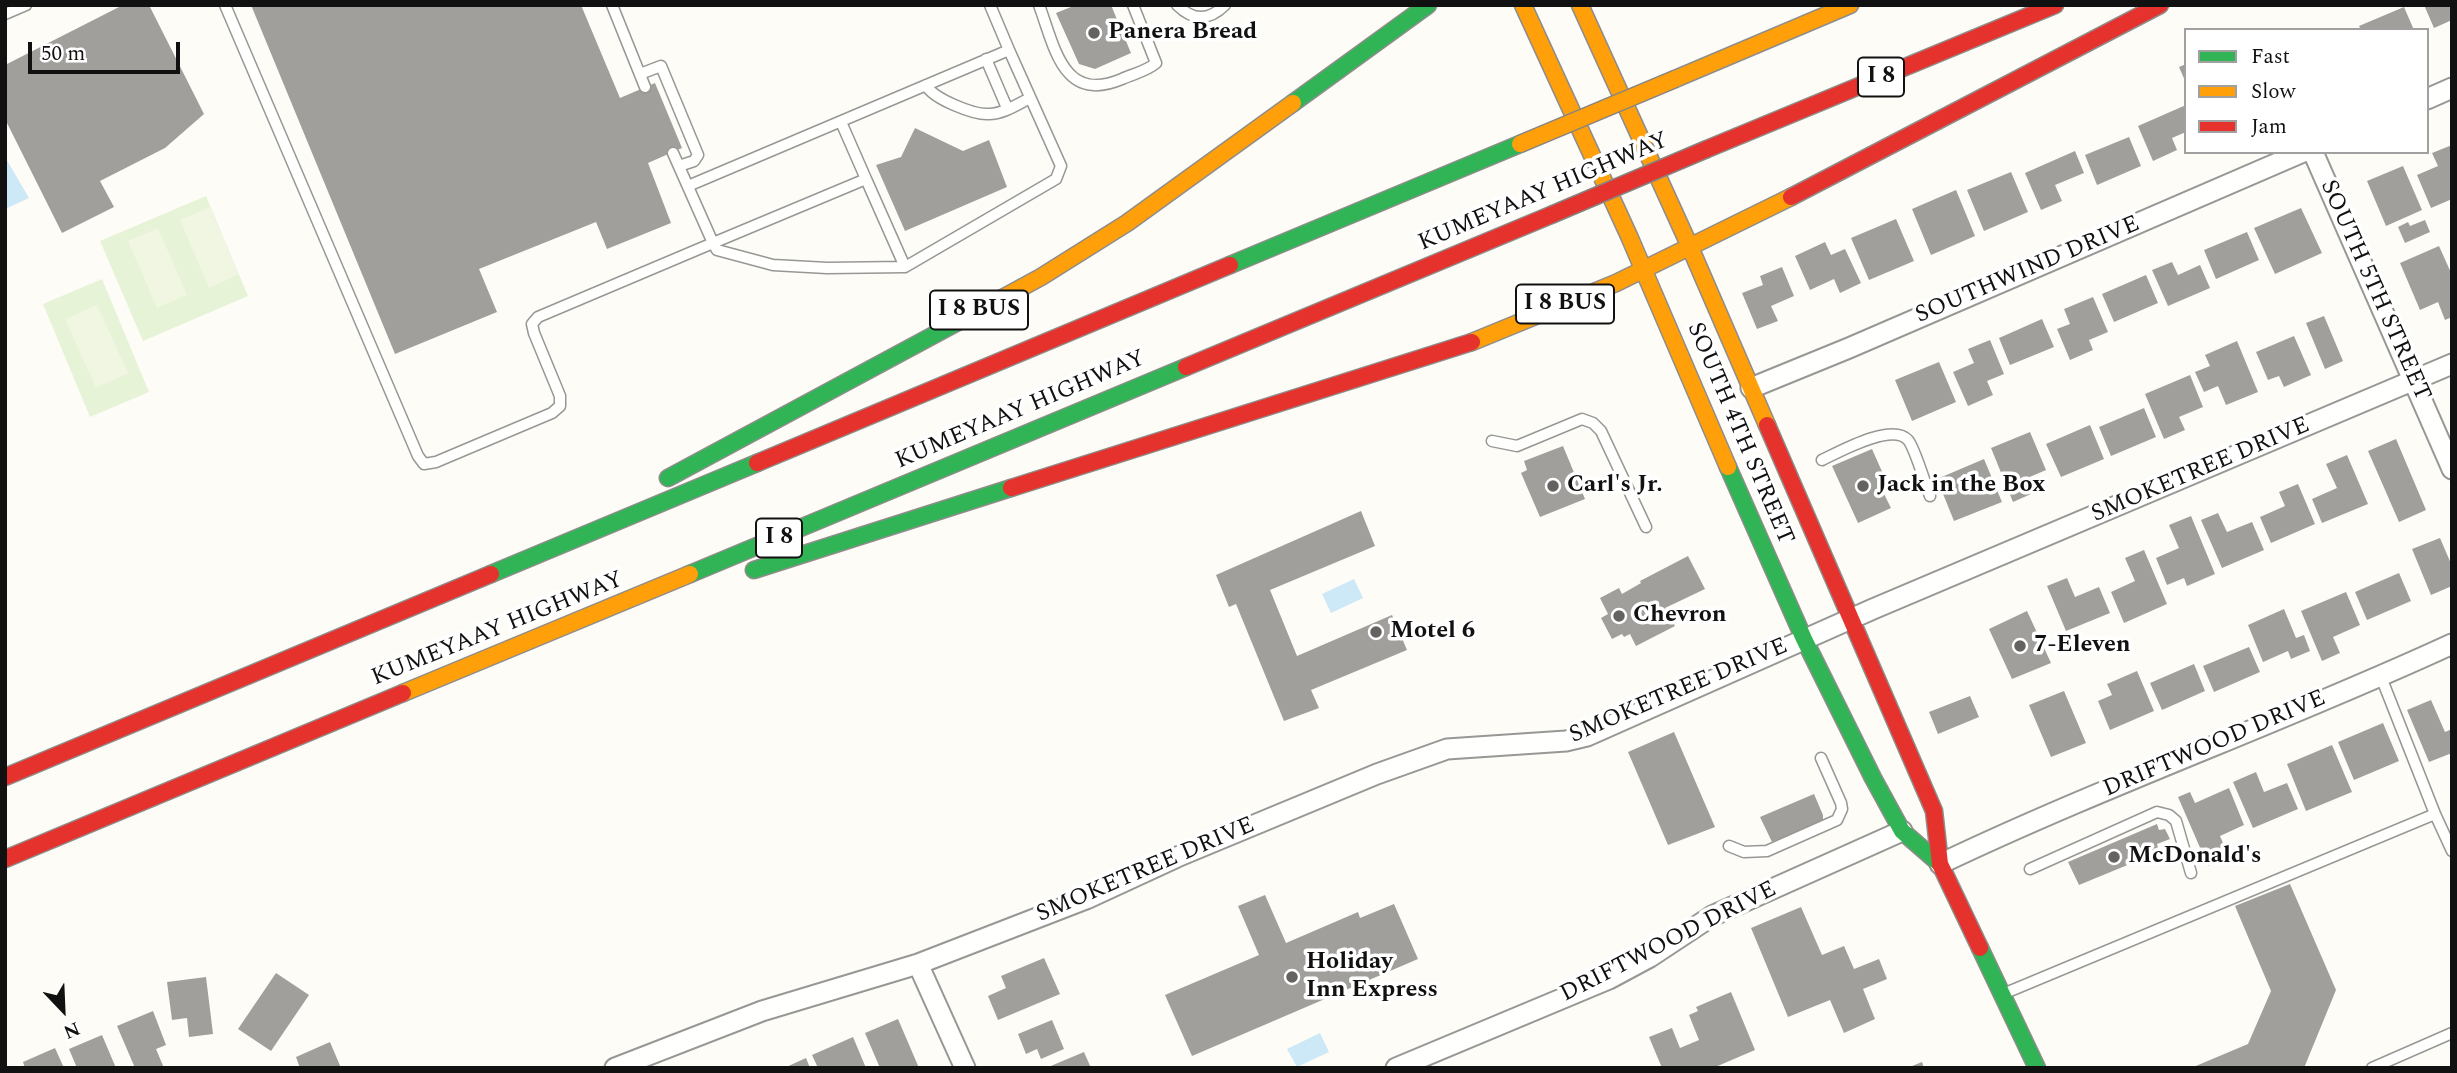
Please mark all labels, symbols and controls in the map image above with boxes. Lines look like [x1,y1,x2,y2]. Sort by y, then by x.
place label: Panera Bread [1108,19,1257,47]
marker: Panera Bread [1086,25,1102,41]
scale bar [32,28,184,72]
legend [2184,28,2429,154]
text: 50 m [41,38,85,70]
text: Fast [2251,41,2290,73]
road number: I 8 [1858,58,1904,96]
text: Slow [2251,76,2295,108]
text: Jam [2251,111,2287,143]
street label: KUMEYAAY HIGHWAY [1415,127,1673,259]
street label: SOUTH 5TH STREET [2312,176,2436,406]
street label: SOUTHWIND DRIVE [1912,211,2144,331]
road number: I 8 BUS [1516,284,1614,324]
road number: I 8 BUS [930,290,1028,330]
street label: SOUTH 4TH STREET [1679,318,1799,550]
street label: KUMEYAAY HIGHWAY [892,345,1150,477]
street label: SMOKETREE DRIVE [2087,412,2315,530]
place label: Carl's Jr. [1567,472,1663,500]
place label: Jack in the Box [1877,472,2045,500]
marker: Carl's Jr. [1545,478,1561,494]
marker: Jack in the Box [1855,478,1871,494]
road number: I 8 [756,518,802,558]
street label: KUMEYAAY HIGHWAY [368,566,628,694]
place label: Chevron [1633,602,1727,630]
marker: Chevron [1611,608,1627,624]
place label: Motel 6 [1390,618,1475,646]
marker: Motel 6 [1368,624,1384,640]
place label: 7-Eleven [2034,632,2131,660]
street label: SMOKETREE DRIVE [1565,633,1793,751]
marker: 7-Eleven [2012,638,2028,654]
street label: DRIFTWOOD DRIVE [2100,685,2330,805]
street label: SMOKETREE DRIVE [1032,812,1260,930]
place label: McDonald's [2128,843,2261,871]
marker: McDonald's [2106,849,2122,865]
street label: DRIFTWOOD DRIVE [1556,876,1782,1010]
place label: Holiday Inn Express [1306,949,1438,1005]
marker: Holiday Inn Express [1284,969,1300,985]
north arrow [28,975,98,1045]
text: N [59,1013,84,1046]

